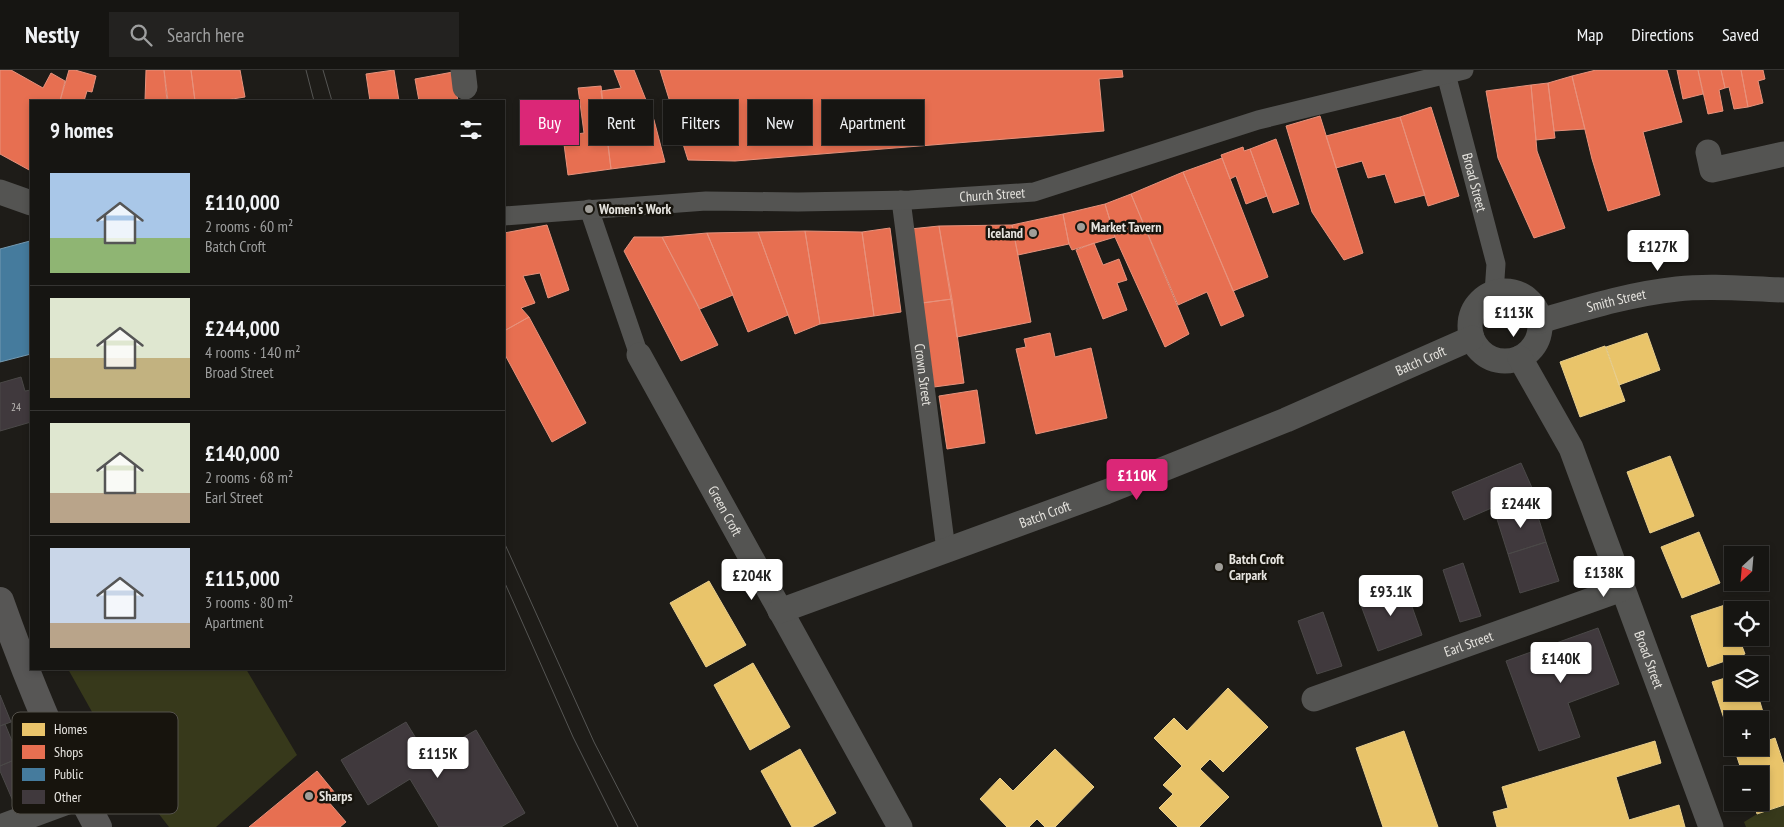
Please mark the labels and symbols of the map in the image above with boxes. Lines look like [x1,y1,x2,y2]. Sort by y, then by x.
street label: Broad Street [1458,151,1491,214]
street label: Church Street [959,184,1026,206]
place label: Women's Work [598,200,672,218]
marker: Women's Work [583,203,595,215]
place label: Market Tavern [1091,218,1161,236]
marker: Market Tavern [1075,221,1087,233]
place label: Iceland [987,224,1023,242]
marker: Iceland [1027,227,1039,239]
pin: £127K [1623,230,1693,272]
street label: Smith Street [1585,285,1647,316]
pin: £113K [1479,296,1549,338]
street label: Crown Street [911,342,936,407]
street label: Batch Croft [1393,342,1449,380]
house number: 24 [11,400,21,414]
pin: £110K [1102,458,1172,501]
street label: Green Croft [704,483,746,539]
pin: £244K [1486,486,1556,529]
street label: Batch Croft [1017,497,1073,532]
north arrow [1724,546,1769,591]
place label: Batch Croft Carpark [1229,550,1284,584]
pin: £138K [1569,556,1639,598]
pin: £204K [717,558,787,601]
marker: Batch Croft Carpark [1213,561,1225,573]
pin: £93.1K [1350,574,1432,617]
street label: Earl Street [1442,627,1495,661]
street label: Broad Street [1630,628,1668,691]
pin: £140K [1526,642,1596,684]
legend [12,712,178,814]
text: Homes [54,720,87,738]
pin: £115K [403,736,473,779]
text: Shops [54,743,83,761]
text: Public [54,765,83,783]
place label: Sharps [319,787,353,805]
text: Other [54,788,81,806]
marker: Sharps [303,790,315,802]

